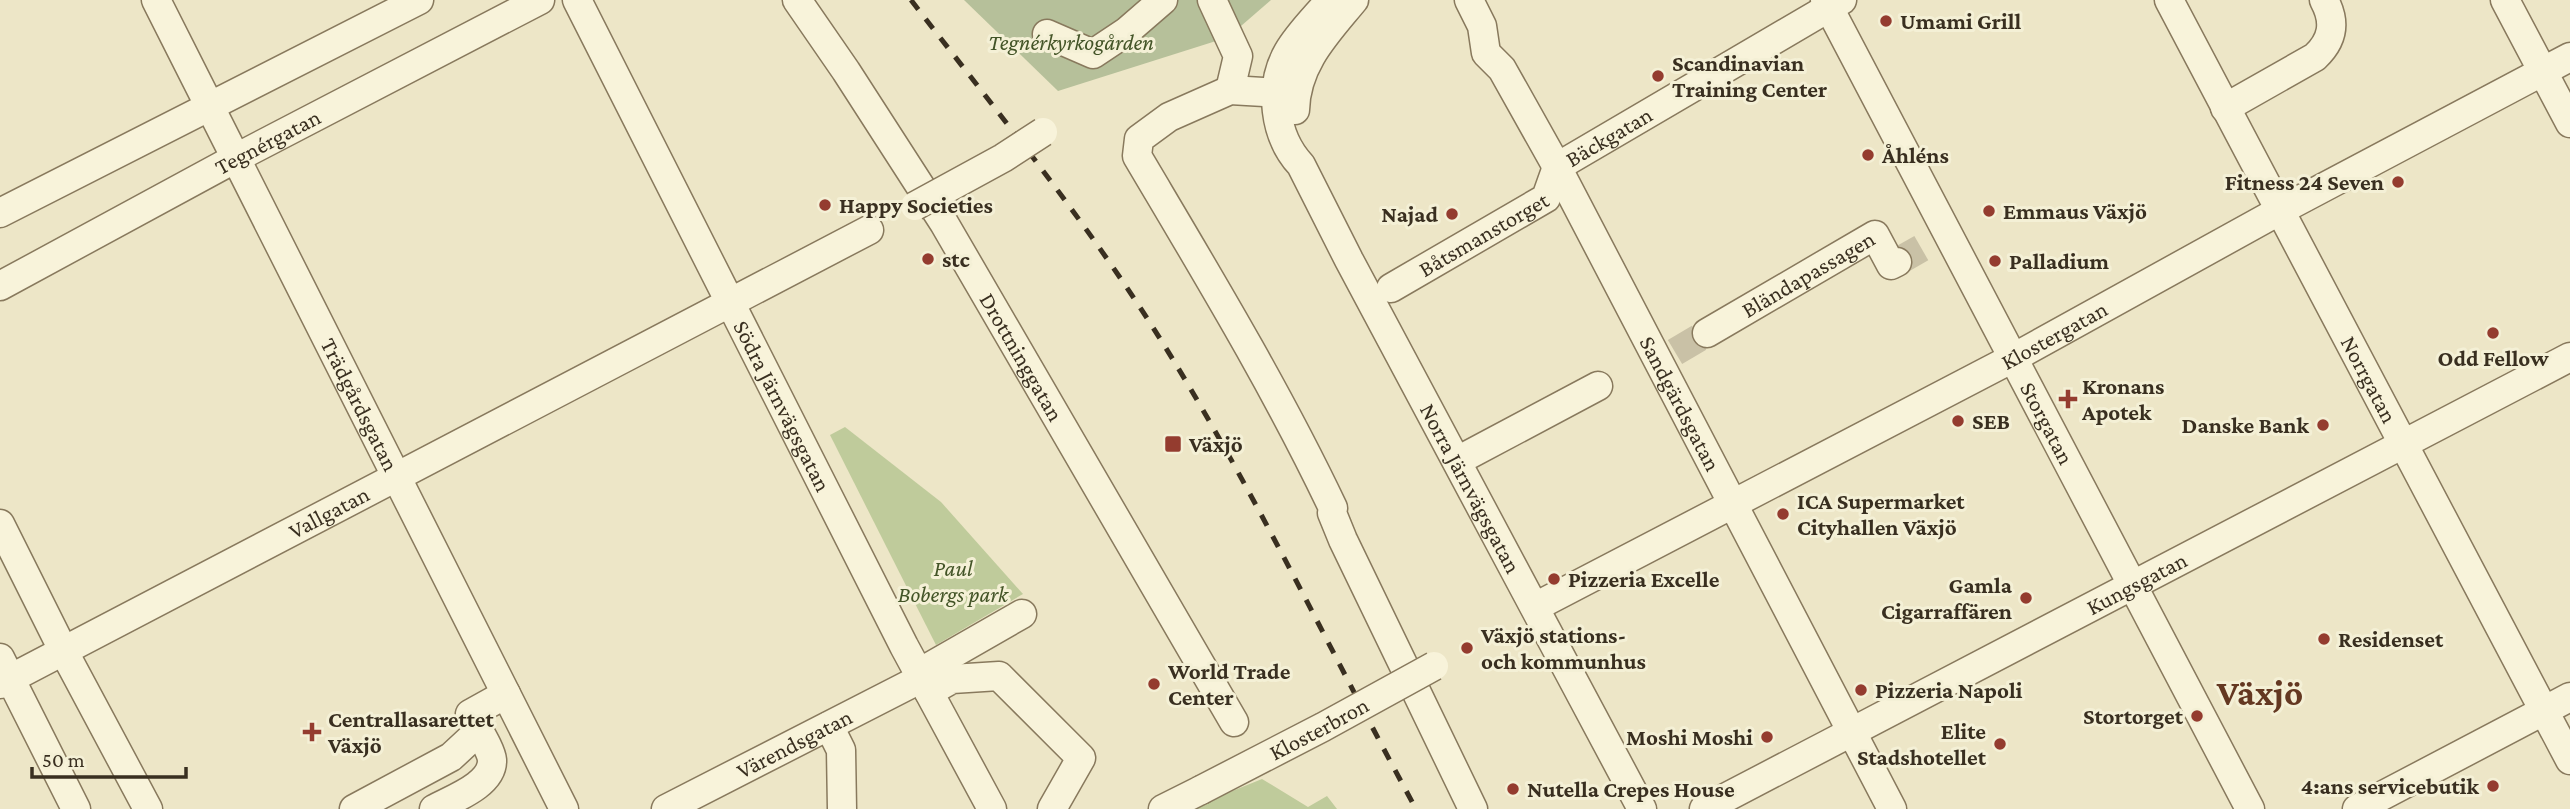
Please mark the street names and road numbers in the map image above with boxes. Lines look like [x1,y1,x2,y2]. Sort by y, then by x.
street label: Bäckgatan [1561,101,1657,172]
street label: Tegnérgatan [210,103,325,180]
street label: Båtsmanstorget [1414,186,1553,282]
street label: Bländapassagen [1737,225,1879,323]
street label: Drottninggatan [974,288,1069,426]
street label: Klostergatan [1997,296,2112,375]
street label: Södra Järnvägsgatan [728,316,837,496]
street label: Sandgärdsgatan [1634,332,1726,475]
street label: Norrgatan [2336,332,2403,427]
street label: Trädgårdsgatan [316,334,404,475]
street label: Storgatan [2015,377,2080,469]
street label: Norra Järnvägsgatan [1415,399,1527,577]
street label: Vallgatan [284,481,373,544]
street label: Kungsgatan [2082,546,2191,620]
street label: Klosterbron [1265,692,1373,765]
street label: Värendsgatan [732,703,856,784]

